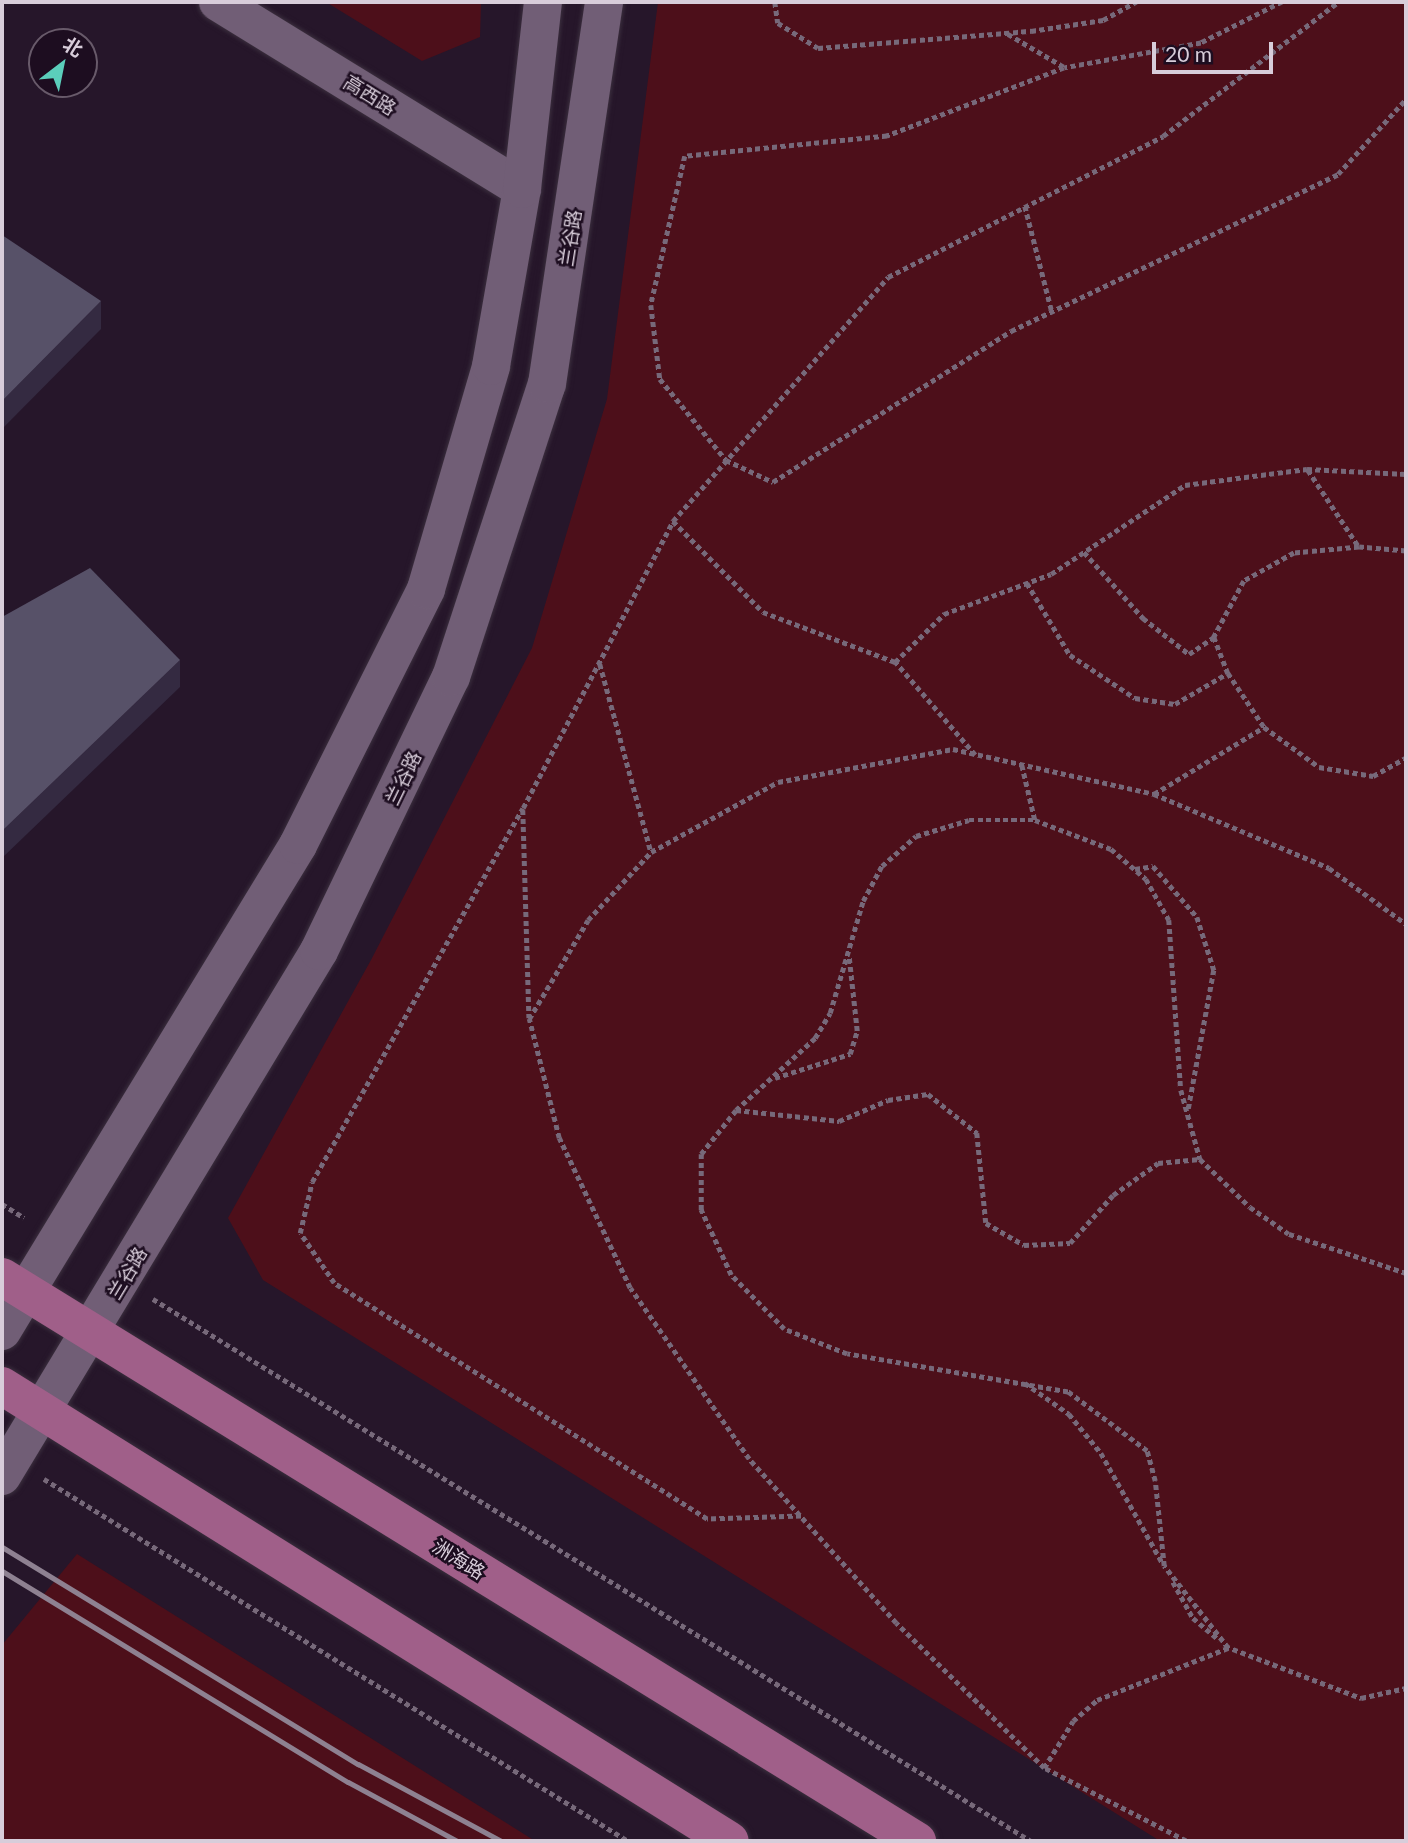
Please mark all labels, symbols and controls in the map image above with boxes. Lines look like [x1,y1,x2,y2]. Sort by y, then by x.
north arrow [28,28,98,98]
scale bar [1156,28,1277,72]
text: 北 [59,32,87,61]
text: 20 m [1165,41,1212,66]
street label: 高西路 [340,70,400,120]
street label: 兰谷路 [554,208,586,268]
street label: 兰谷路 [380,747,426,809]
street label: 兰谷路 [103,1243,151,1303]
street label: 洲海路 [429,1534,489,1584]

